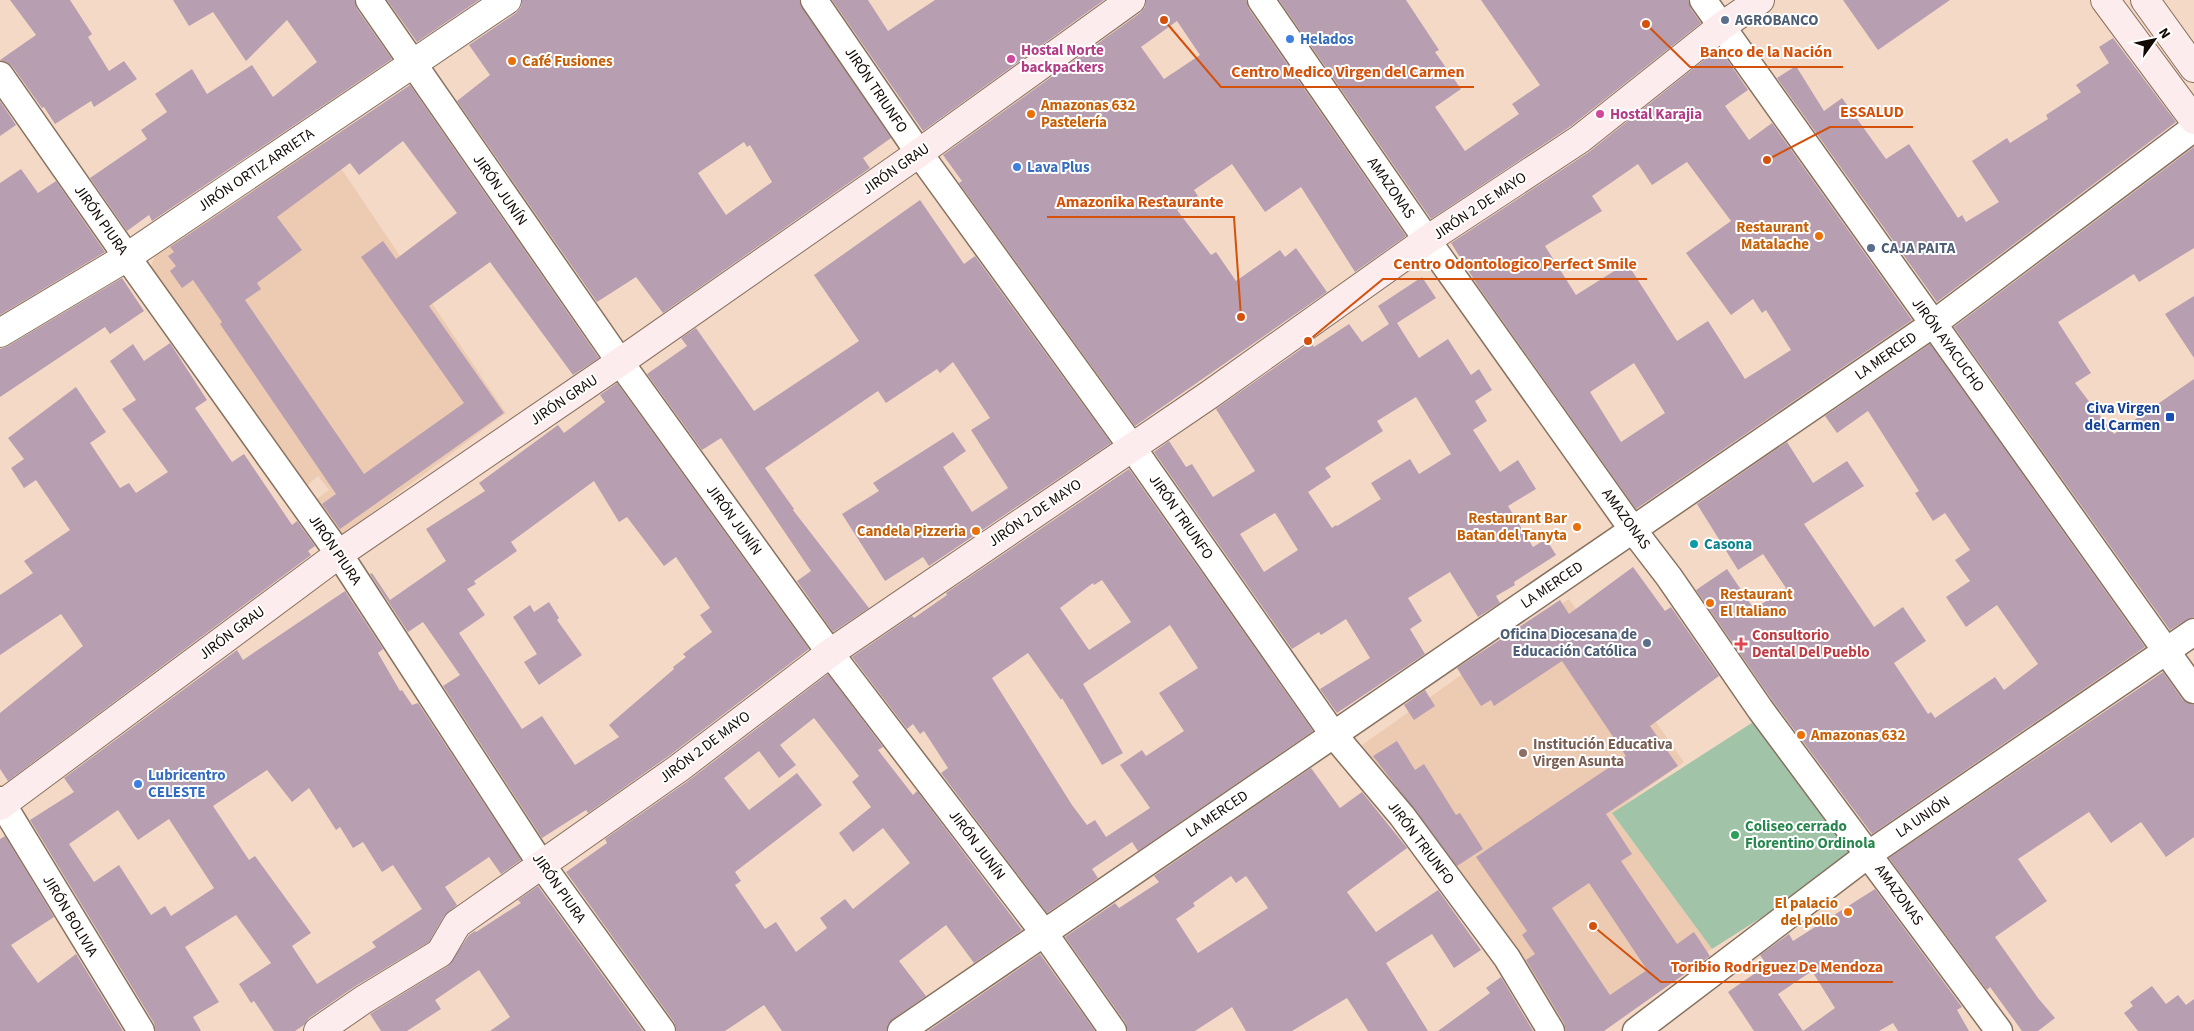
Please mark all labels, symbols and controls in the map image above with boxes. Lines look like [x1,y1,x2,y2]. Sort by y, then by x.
place label: AGROBANCO [1734,10,1819,31]
marker: AGROBANCO [1719,14,1731,26]
north arrow [2129,15,2179,65]
text: N [2153,24,2175,43]
place label: Helados [1300,29,1354,50]
marker: Helados [1284,33,1296,45]
callout: Banco de la Nación [1690,36,1843,67]
place label: Hostal Norte backpackers [1021,40,1104,78]
text: Banco de la Nación [1700,41,1832,63]
street label: JIRÓN TRIUNFO [839,43,913,137]
place label: Café Fusiones [522,51,613,72]
marker: Hostal Norte backpackers [1005,53,1017,65]
marker: Café Fusiones [506,55,518,67]
callout: Centro Medico Virgen del Carmen [1221,56,1474,87]
text: Centro Medico Virgen del Carmen [1231,61,1465,83]
place label: Amazonas 632 Pastelería [1040,95,1135,133]
callout: ESSALUD [1830,96,1913,127]
text: ESSALUD [1840,101,1904,123]
place label: Hostal Karajia [1610,104,1702,125]
marker: Amazonas 632 Pastelería [1025,108,1037,120]
marker: Hostal Karajia [1594,108,1606,120]
street label: JIRÓN ORTIZ ARRIETA [194,123,319,217]
street label: JIRÓN GRAU [858,138,934,200]
street label: JIRÓN JUNÍN [468,150,532,230]
street label: AMAZONAS [1362,153,1420,223]
place label: Lava Plus [1027,157,1090,178]
marker: Lava Plus [1011,161,1023,173]
street label: JIRÓN 2 DE MAYO [1429,167,1531,245]
street label: JIRÓN PIURA [69,181,133,260]
callout: Amazonika Restaurante [1047,186,1234,217]
text: Amazonika Restaurante [1056,191,1223,213]
place label: Restaurant Matalache [1736,217,1809,255]
marker: Restaurant Matalache [1813,230,1825,242]
place label: CAJA PAITA [1881,238,1956,259]
marker: CAJA PAITA [1865,242,1877,254]
callout: Centro Odontologico Perfect Smile [1383,248,1647,279]
text: Centro Odontologico Perfect Smile [1393,253,1637,275]
street label: JIRÓN AYACUCHO [1907,294,1989,396]
street label: LA MERCED [1851,327,1921,385]
street label: JIRÓN GRAU [526,370,602,430]
place label: Civa Virgen del Carmen [2085,398,2160,436]
marker: Civa Virgen del Carmen [2164,411,2176,423]
street label: JIRÓN TRIUNFO [1144,470,1218,564]
street label: JIRÓN 2 DE MAYO [984,474,1086,552]
street label: JIRÓN JUNÍN [701,480,767,560]
street label: AMAZONAS [1597,484,1655,554]
place label: Restaurant Bar Batan del Tanyta [1457,508,1567,546]
street label: JIRÓN PIURA [304,511,367,590]
place label: Candela Pizzeria [857,521,966,542]
marker: Restaurant Bar Batan del Tanyta [1571,521,1583,533]
marker: Candela Pizzeria [970,525,982,537]
place label: Casona [1704,534,1752,555]
marker: Casona [1688,538,1700,550]
street label: LA MERCED [1516,556,1588,614]
place label: Restaurant El Italiano [1720,584,1793,622]
marker: Restaurant El Italiano [1704,597,1716,609]
street label: JIRÓN GRAU [195,601,269,665]
place label: Oficina Diocesana de Educación Católica [1500,624,1637,662]
place label: Consultorio Dental Del Pueblo [1752,625,1870,663]
marker: Oficina Diocesana de Educación Católica [1641,637,1653,649]
marker: Consultorio Dental Del Pueblo [1734,637,1748,651]
street label: JIRÓN 2 DE MAYO [655,706,755,788]
place label: Amazonas 632 [1810,725,1905,746]
marker: Amazonas 632 [1795,729,1807,741]
place label: Institución Educativa Virgen Asunta [1532,734,1673,772]
marker: Institución Educativa Virgen Asunta [1517,747,1529,759]
place label: Lubricentro CELESTE [148,765,226,803]
marker: Lubricentro CELESTE [132,778,144,790]
street label: LA MERCED [1181,785,1253,843]
street label: LA UNIÓN [1892,791,1954,843]
street label: JIRÓN TRIUNFO [1383,797,1459,889]
street label: JIRÓN JUNÍN [944,806,1010,884]
place label: Coliseo cerrado Florentino Ordinola [1745,816,1875,854]
marker: Coliseo cerrado Florentino Ordinola [1729,829,1741,841]
street label: JIRÓN PIURA [527,849,591,928]
street label: AMAZONAS [1870,860,1928,930]
street label: JIRÓN BOLIVIA [37,871,103,962]
place label: El palacio del pollo [1774,893,1838,931]
marker: El palacio del pollo [1842,906,1854,918]
callout: Toribio Rodriguez De Mendoza [1661,951,1893,982]
text: Toribio Rodriguez De Mendoza [1671,956,1883,978]

